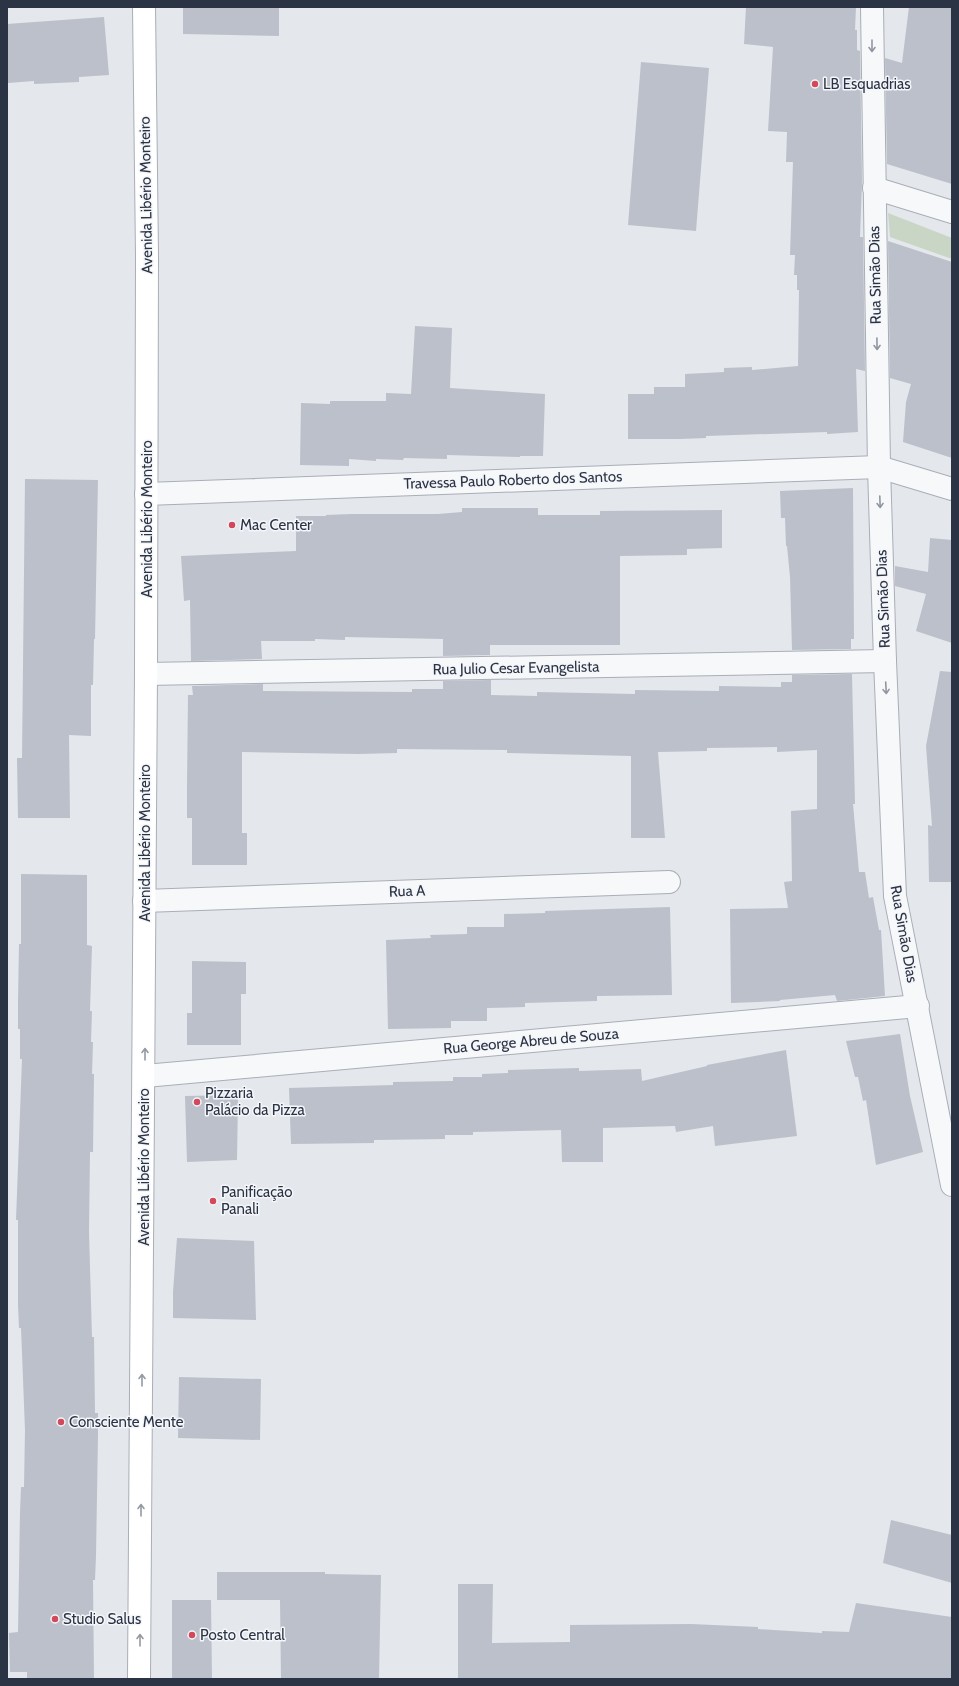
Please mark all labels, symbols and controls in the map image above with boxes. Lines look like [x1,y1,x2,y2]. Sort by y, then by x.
one-way arrow [868,39,876,52]
place label: LB Esquadrias [823,75,910,93]
marker: LB Esquadrias [810,79,820,89]
street label: Avenida Libério Monteiro [136,116,156,274]
street label: Rua Simão Dias [865,226,885,324]
one-way arrow [873,337,881,350]
street label: Avenida Libério Monteiro [138,440,156,598]
street label: Travessa Paulo Roberto dos Santos [403,467,623,493]
one-way arrow [877,495,884,508]
place label: Mac Center [240,516,312,534]
marker: Mac Center [227,520,237,530]
street label: Rua Simão Dias [872,549,894,649]
street label: Rua Julio Cesar Evangelista [433,658,600,678]
one-way arrow [882,681,890,694]
street label: Avenida Libério Monteiro [136,764,154,922]
street label: Rua A [388,881,426,901]
street label: Rua Simão Dias [887,884,921,984]
street label: Rua George Abreu de Souza [443,1024,620,1058]
one-way arrow [141,1048,149,1061]
place label: Pizzaria Palácio da Pizza [205,1084,306,1119]
street label: Avenida Libério Monteiro [135,1088,153,1246]
marker: Pizzaria Palácio da Pizza [192,1097,202,1107]
place label: Panificação Panali [221,1183,293,1218]
marker: Panificação Panali [208,1196,218,1206]
one-way arrow [138,1374,146,1387]
place label: Consciente Mente [69,1413,184,1431]
marker: Consciente Mente [56,1417,66,1427]
one-way arrow [137,1504,145,1517]
place label: Studio Salus [63,1610,141,1628]
marker: Studio Salus [50,1614,60,1624]
place label: Posto Central [200,1626,285,1644]
marker: Posto Central [187,1630,197,1640]
one-way arrow [136,1634,144,1647]

